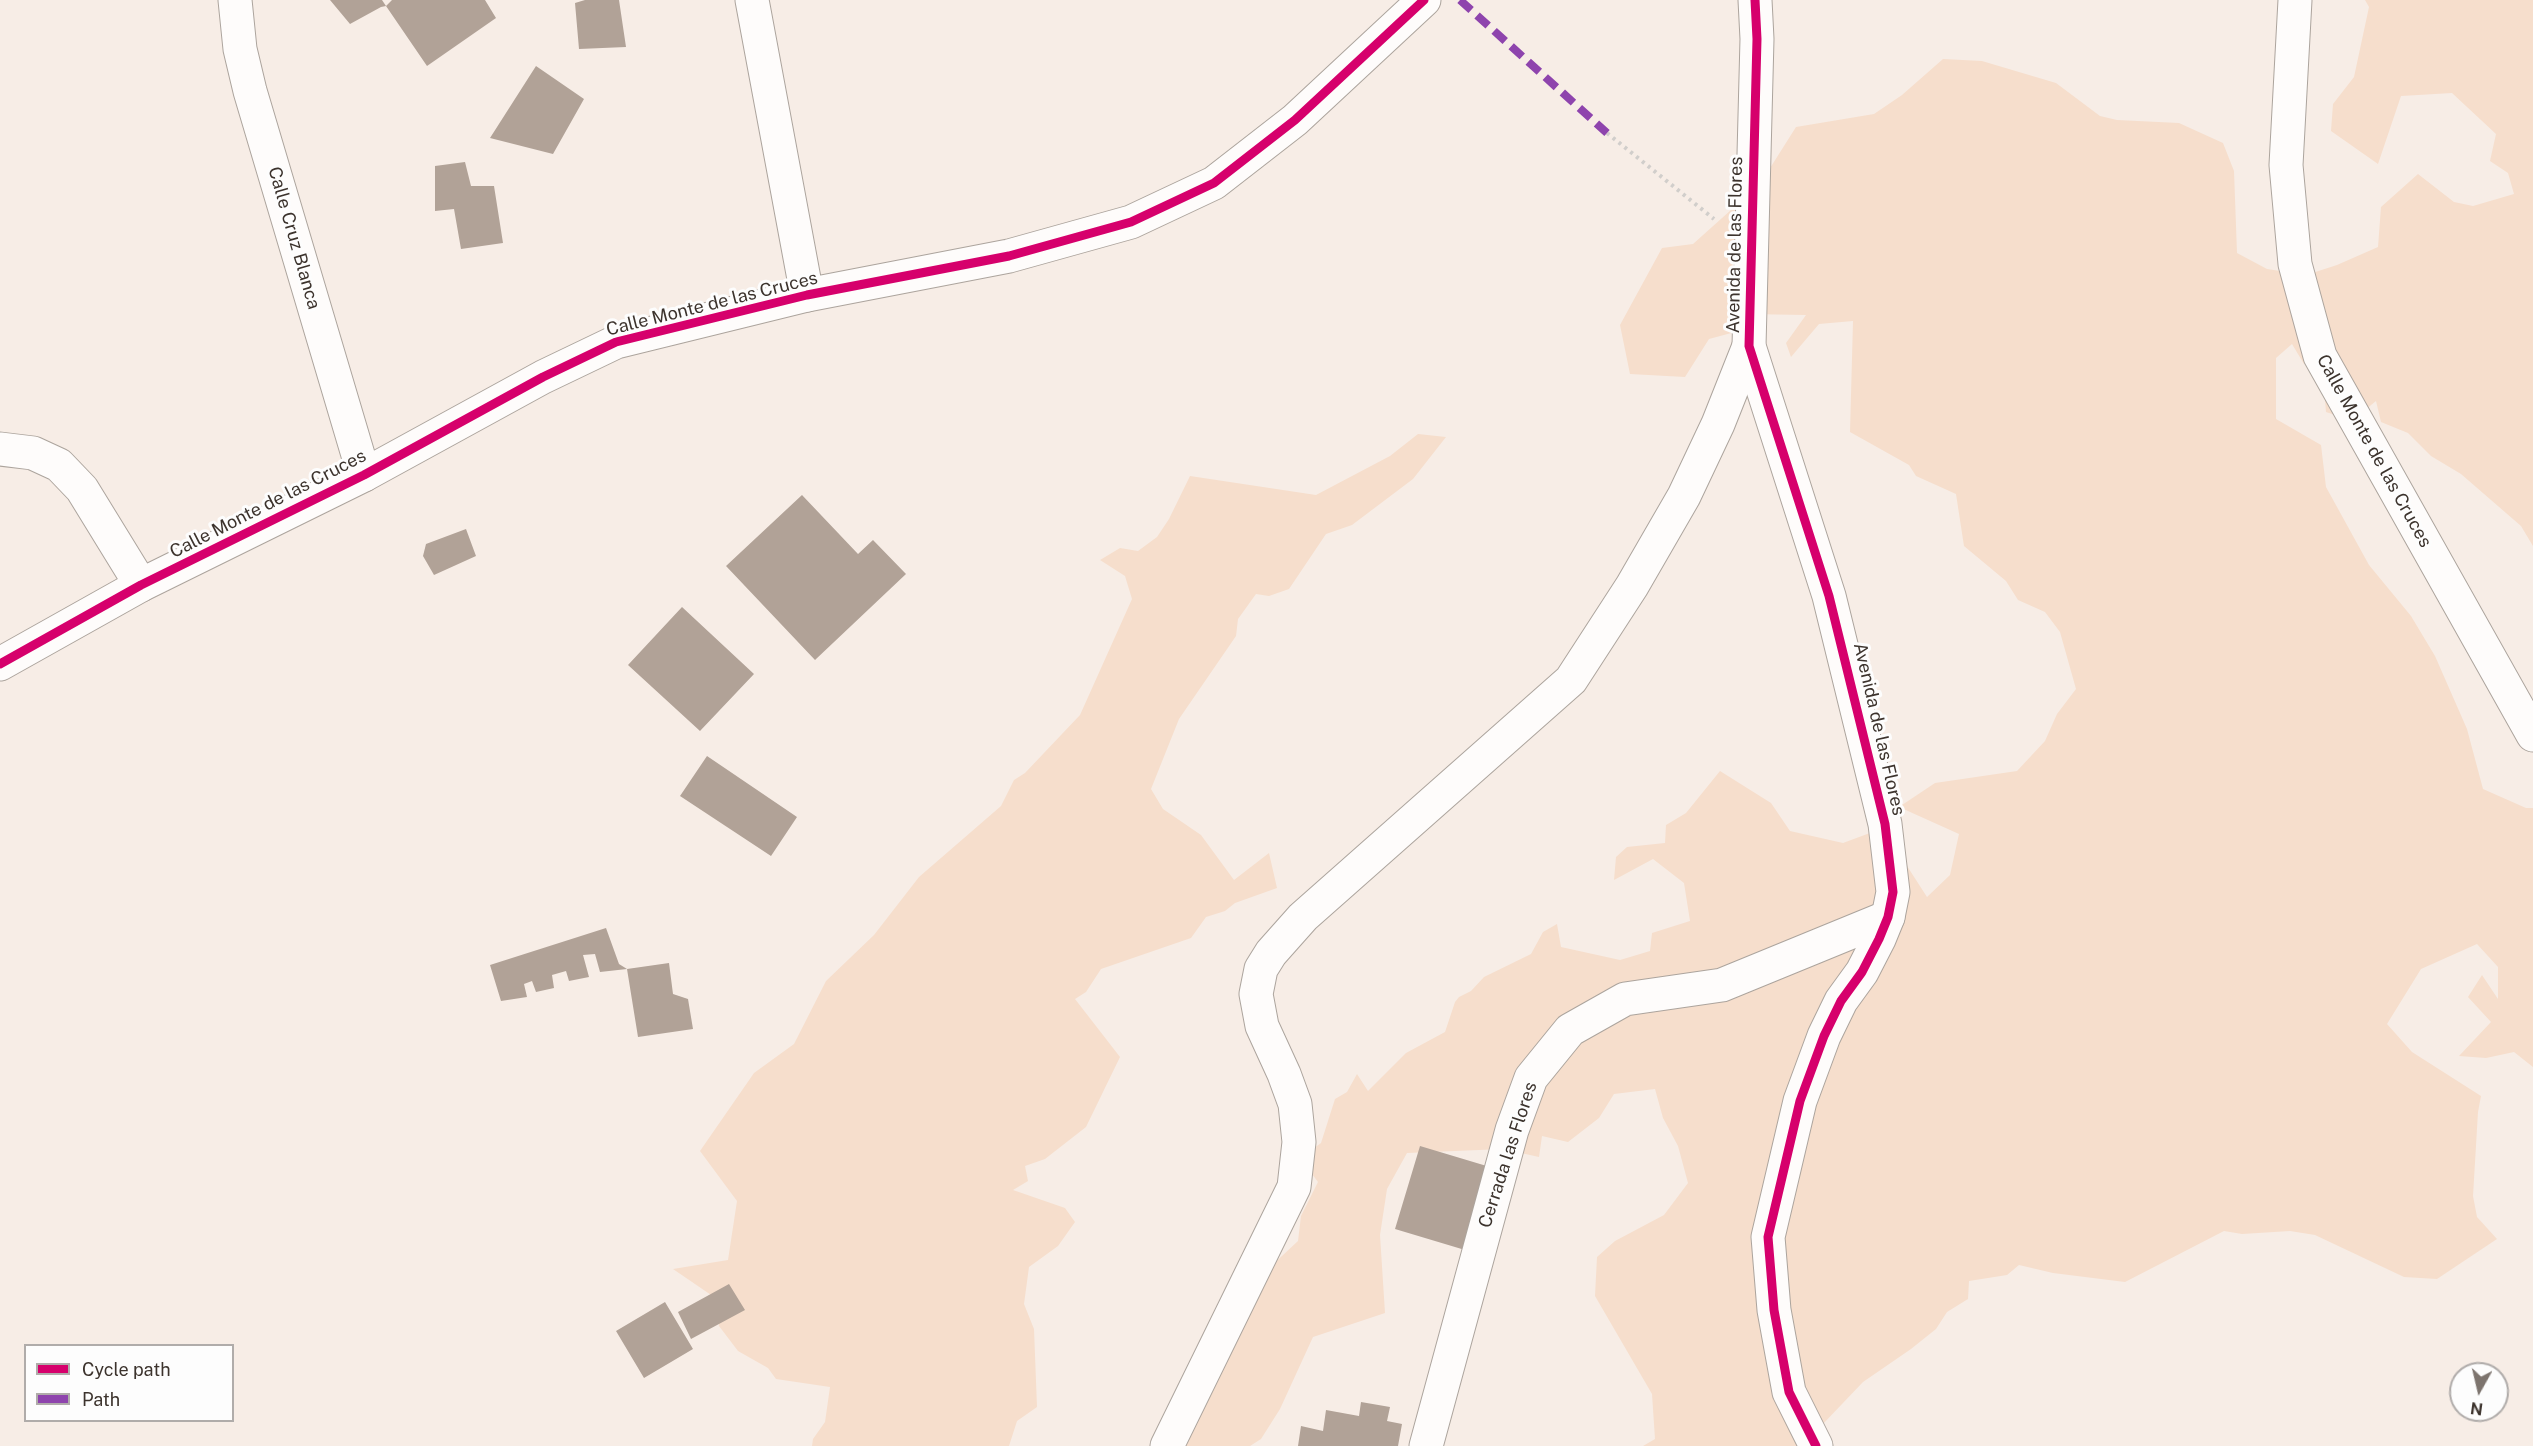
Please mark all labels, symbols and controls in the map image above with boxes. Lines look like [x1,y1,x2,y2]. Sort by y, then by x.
street label: Avenida de las Flores [1723,156,1747,334]
street label: Calle Cruz Blanca [263,164,325,312]
street label: Calle Monte de las Cruces [604,267,820,341]
street label: Calle Monte de las Cruces [2312,351,2436,551]
street label: Calle Monte de las Cruces [166,445,370,563]
street label: Avenida de las Flores [1849,640,1909,818]
street label: Cerrada las Flores [1474,1079,1542,1231]
legend [24,1344,234,1422]
text: Cycle path [82,1359,171,1380]
north arrow [2449,1362,2509,1422]
text: Path [82,1389,120,1410]
text: N [2469,1398,2484,1419]

